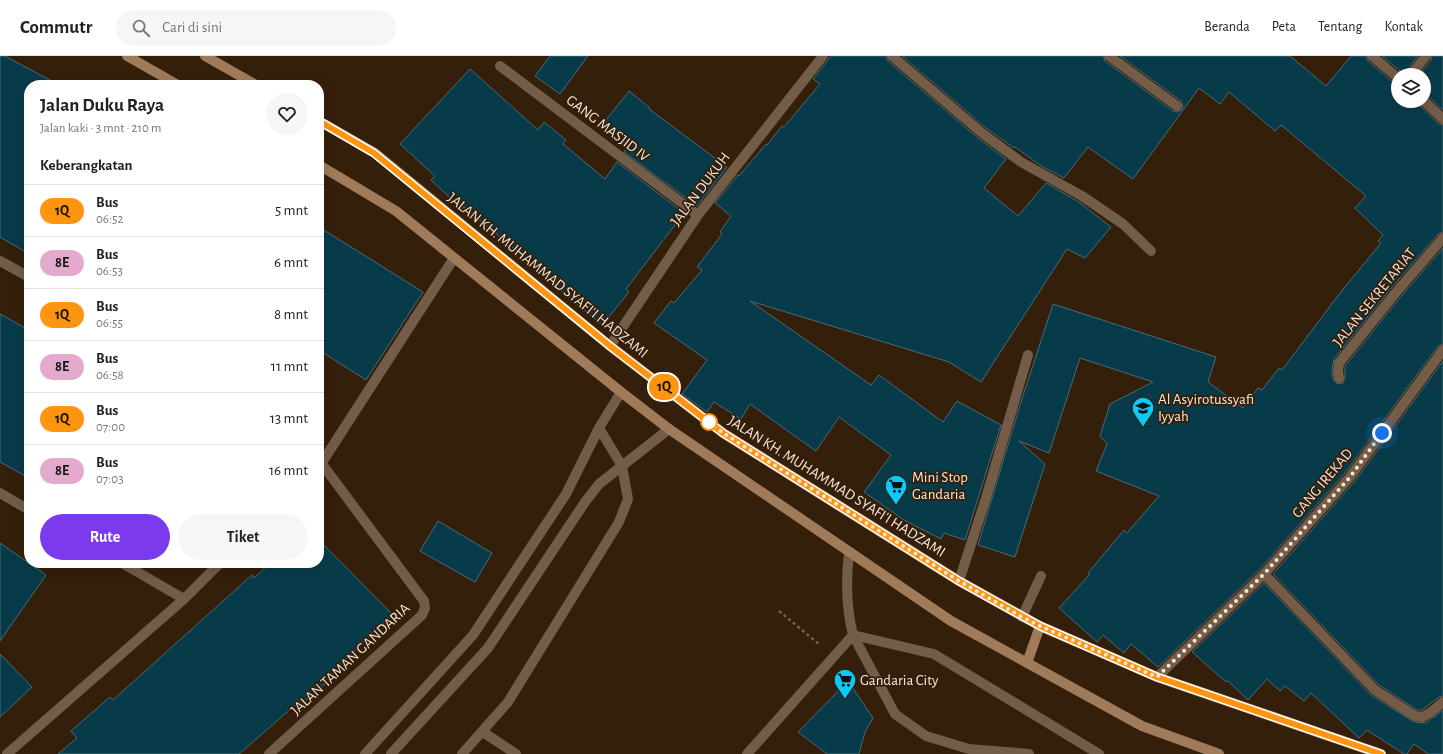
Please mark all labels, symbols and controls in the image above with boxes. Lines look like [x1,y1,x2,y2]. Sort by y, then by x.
search box [116,10,396,46]
icon: search [130,17,152,39]
text: Commutr [20,18,92,37]
text: Cari di sini [162,20,222,35]
text: Beranda [1204,20,1250,34]
text: Peta [1272,20,1296,34]
text: Tentang [1318,20,1362,34]
text: Kontak [1384,20,1423,34]
map controls [1391,68,1431,108]
button: layers [1391,68,1431,108]
street label: GANG MASJID IV [563,92,652,165]
button: heart [266,93,308,135]
text: Jalan Duku Raya [40,96,164,115]
text: Jalan kaki · 3 mnt · 210 m [40,122,161,135]
street label: JALAN DUKUH [668,150,733,229]
text: Keberangkatan [40,158,133,173]
street label: JALAN KH. MUHAMMAD SYAFI'I HADZAMI [445,190,651,361]
text: Bus [96,195,118,210]
text: 5 mnt [275,203,308,218]
text: 1Q [55,204,69,218]
text: 06:52 [96,213,123,226]
street label: JALAN SEKRETARIAT [1330,245,1419,349]
text: Bus [96,247,118,262]
text: 6 mnt [274,255,308,270]
text: 8E [55,256,69,270]
text: 06:53 [96,265,123,278]
text: Bus [96,299,118,314]
text: 8 mnt [274,307,308,322]
text: 1Q [55,308,69,322]
text: 06:55 [96,317,123,330]
text: Bus [96,351,118,366]
text: 11 mnt [271,359,308,374]
text: 8E [55,360,69,374]
text: 06:58 [96,369,124,382]
line badge: 1Q [646,374,682,400]
text: 1Q [657,380,671,394]
place label: Al Asyirotussyafi Iyyah [1158,392,1254,424]
school or university icon: Al Asyirotussyafi Iyyah [1130,395,1156,428]
text: Bus [96,403,118,418]
text: 13 mnt [270,411,308,426]
text: 1Q [55,412,69,426]
unlabelled marker [700,413,718,431]
street label: JALAN KH. MUHAMMAD SYAFI'I HADZAMI [725,413,948,560]
text: 07:00 [96,421,125,434]
your location [1372,423,1392,443]
street label: GANG IREKAD [1289,446,1356,521]
text: Bus [96,455,118,470]
text: 16 mnt [269,463,308,478]
text: 8E [55,464,69,478]
place label: Mini Stop Gandaria [912,470,968,502]
text: 07:03 [96,473,123,486]
supermarket icon: Mini Stop Gandaria [883,473,909,506]
button: Rute [40,514,170,560]
button: Tiket [178,514,308,560]
street label: JALAN TAMAN GANDARIA [288,600,413,718]
supermarket icon: Gandaria City [832,667,858,700]
place label: Gandaria City [860,673,939,688]

